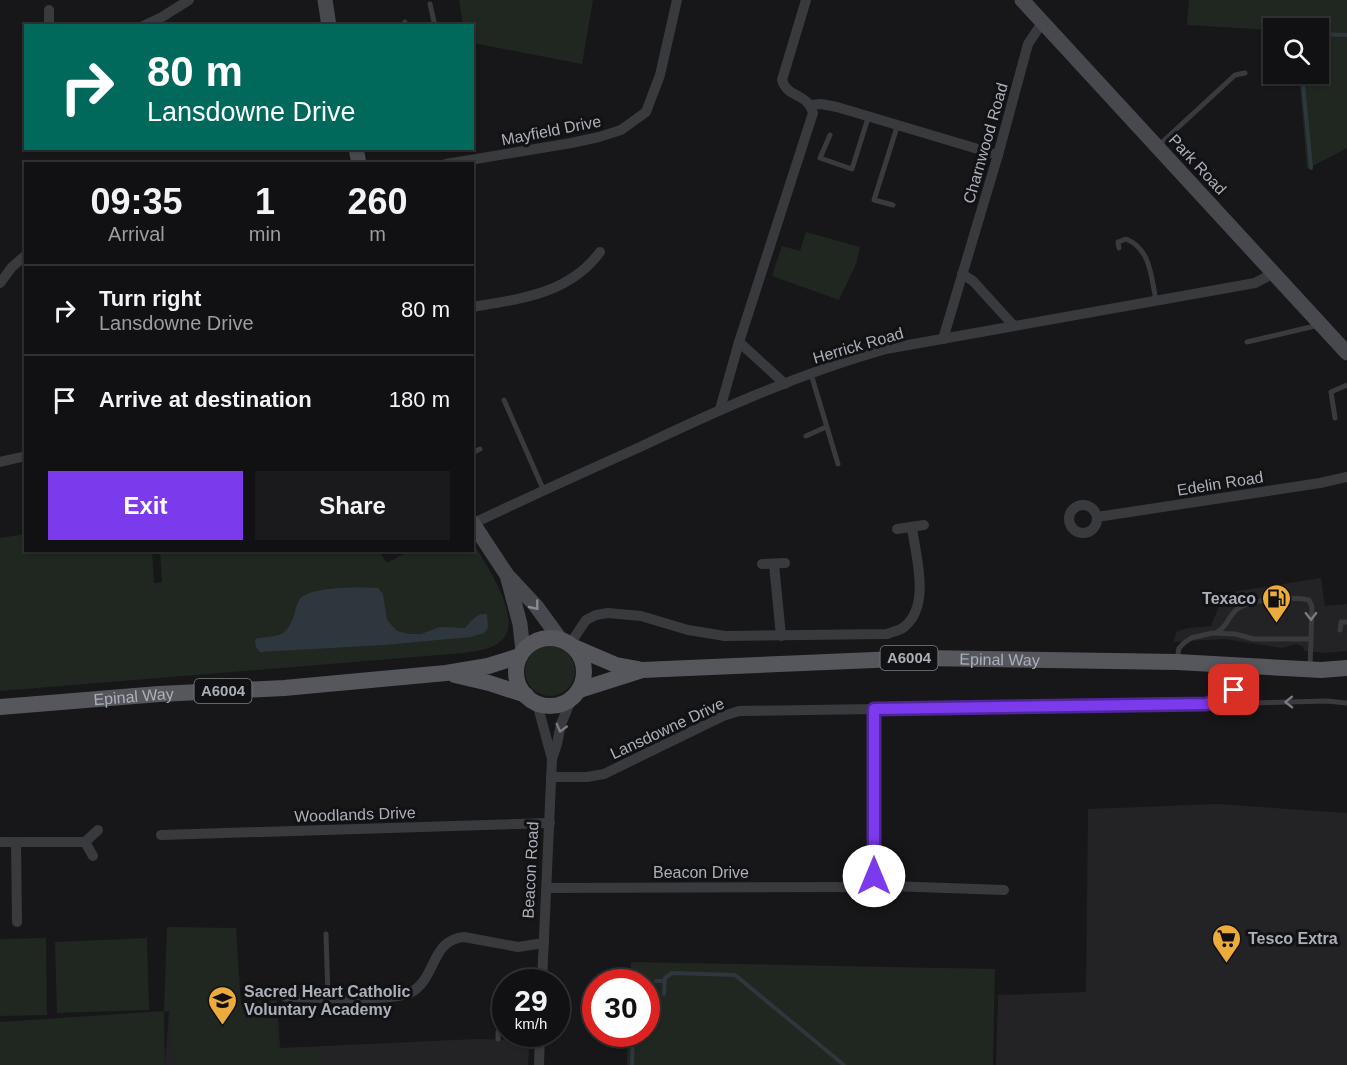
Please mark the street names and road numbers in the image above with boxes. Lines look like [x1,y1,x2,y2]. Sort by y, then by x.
street label: Charnwood Road [960,81,1011,205]
street label: Mayfield Drive [500,112,603,149]
street label: Park Road [1166,131,1230,198]
street label: Herrick Road [811,324,905,367]
street label: Edelin Road [1176,468,1264,499]
road number: A6004 [880,646,938,670]
street label: Epinal Way [959,651,1040,669]
road number: A6004 [194,679,252,703]
street label: Epinal Way [93,685,174,708]
street label: Lansdowne Drive [608,695,727,762]
street label: Woodlands Drive [294,804,416,825]
street label: Beacon Road [519,821,542,919]
street label: Beacon Drive [653,864,749,881]

